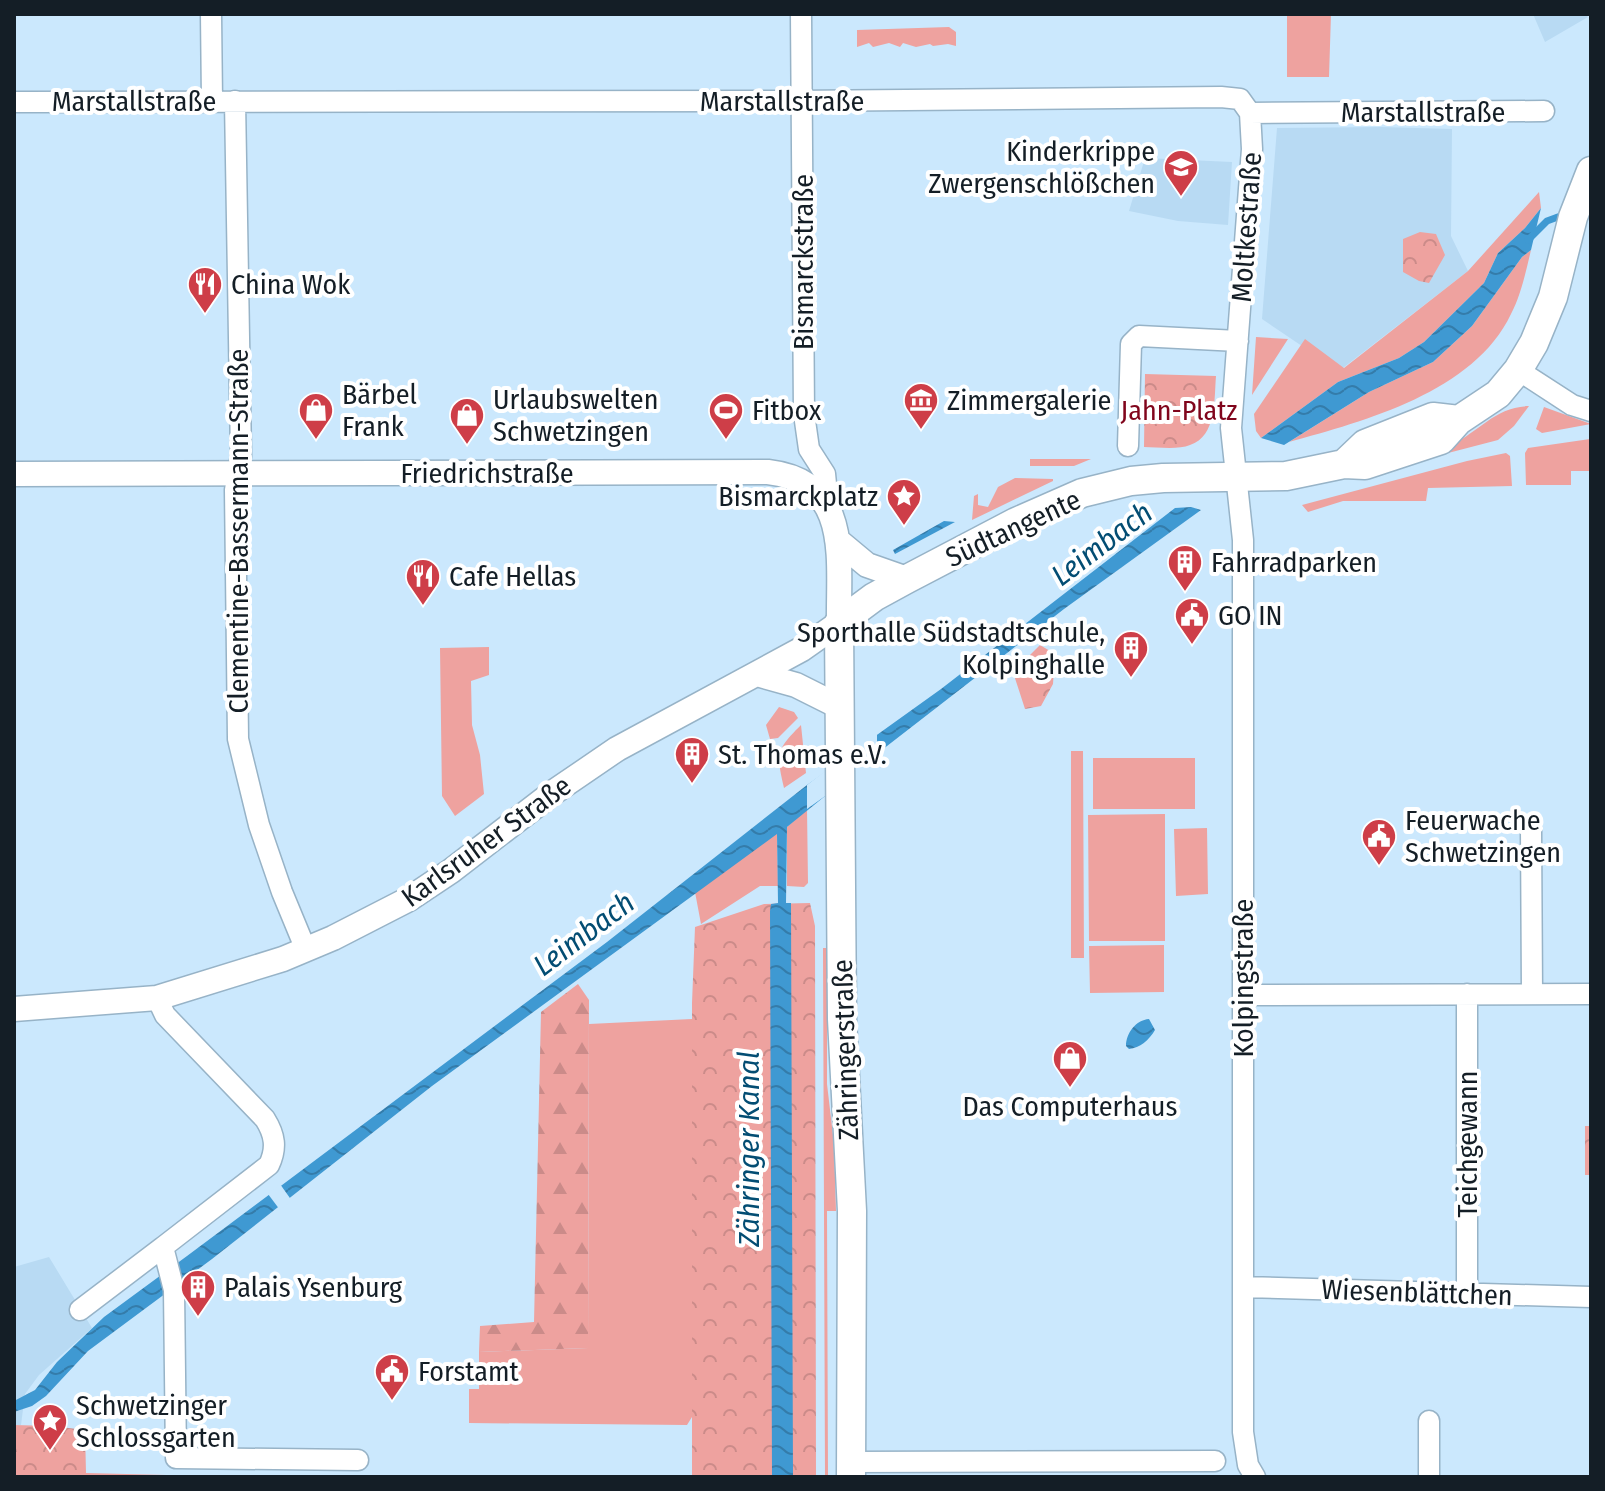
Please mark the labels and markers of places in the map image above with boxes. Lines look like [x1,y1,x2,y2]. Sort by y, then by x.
place label: Kinderkrippe Zwergenschlößchen [928,135,1155,200]
school or university icon: Kinderkrippe Zwergenschlößchen [1162,148,1200,198]
restaurant icon: China Wok [186,265,224,315]
place label: China Wok [231,268,351,301]
place label: Bärbel Frank [342,378,417,443]
museum icon: Zimmergalerie [902,381,940,431]
place label: Urlaubswelten Schwetzingen [493,383,658,448]
place label: Zimmergalerie [947,384,1111,417]
shop icon: Bärbel Frank [297,391,335,441]
sports icon: Fitbox [707,391,745,441]
place label: Fitbox [752,394,822,427]
shop icon: Urlaubswelten Schwetzingen [448,396,486,446]
place icon: Bismarckplatz [885,477,923,527]
place label: Bismarckplatz [718,480,878,513]
building icon: Fahrradparken [1166,543,1204,593]
place label: Fahrradparken [1211,546,1377,579]
restaurant icon: Cafe Hellas [404,557,442,607]
place label: Cafe Hellas [449,560,576,593]
public building icon: GO IN [1173,596,1211,646]
place label: GO IN [1218,599,1283,632]
place label: Sporthalle Südstadtschule, Kolpinghalle [797,616,1105,681]
building icon: Sporthalle Südstadtschule, Kolpinghalle [1112,629,1150,679]
building icon: St. Thomas e.V. [673,735,711,785]
place label: St. Thomas e.V. [718,738,887,771]
place label: Feuerwache Schwetzingen [1405,804,1561,869]
public building icon: Feuerwache Schwetzingen [1360,817,1398,867]
shop icon: Das Computerhaus [1051,1039,1089,1089]
place label: Das Computerhaus [963,1090,1177,1123]
building icon: Palais Ysenburg [179,1268,217,1318]
place label: Palais Ysenburg [224,1271,403,1304]
public building icon: Forstamt [373,1352,411,1402]
place label: Forstamt [418,1355,520,1388]
place label: Schwetzinger Schlossgarten [76,1389,236,1454]
place icon: Schwetzinger Schlossgarten [31,1402,69,1452]

